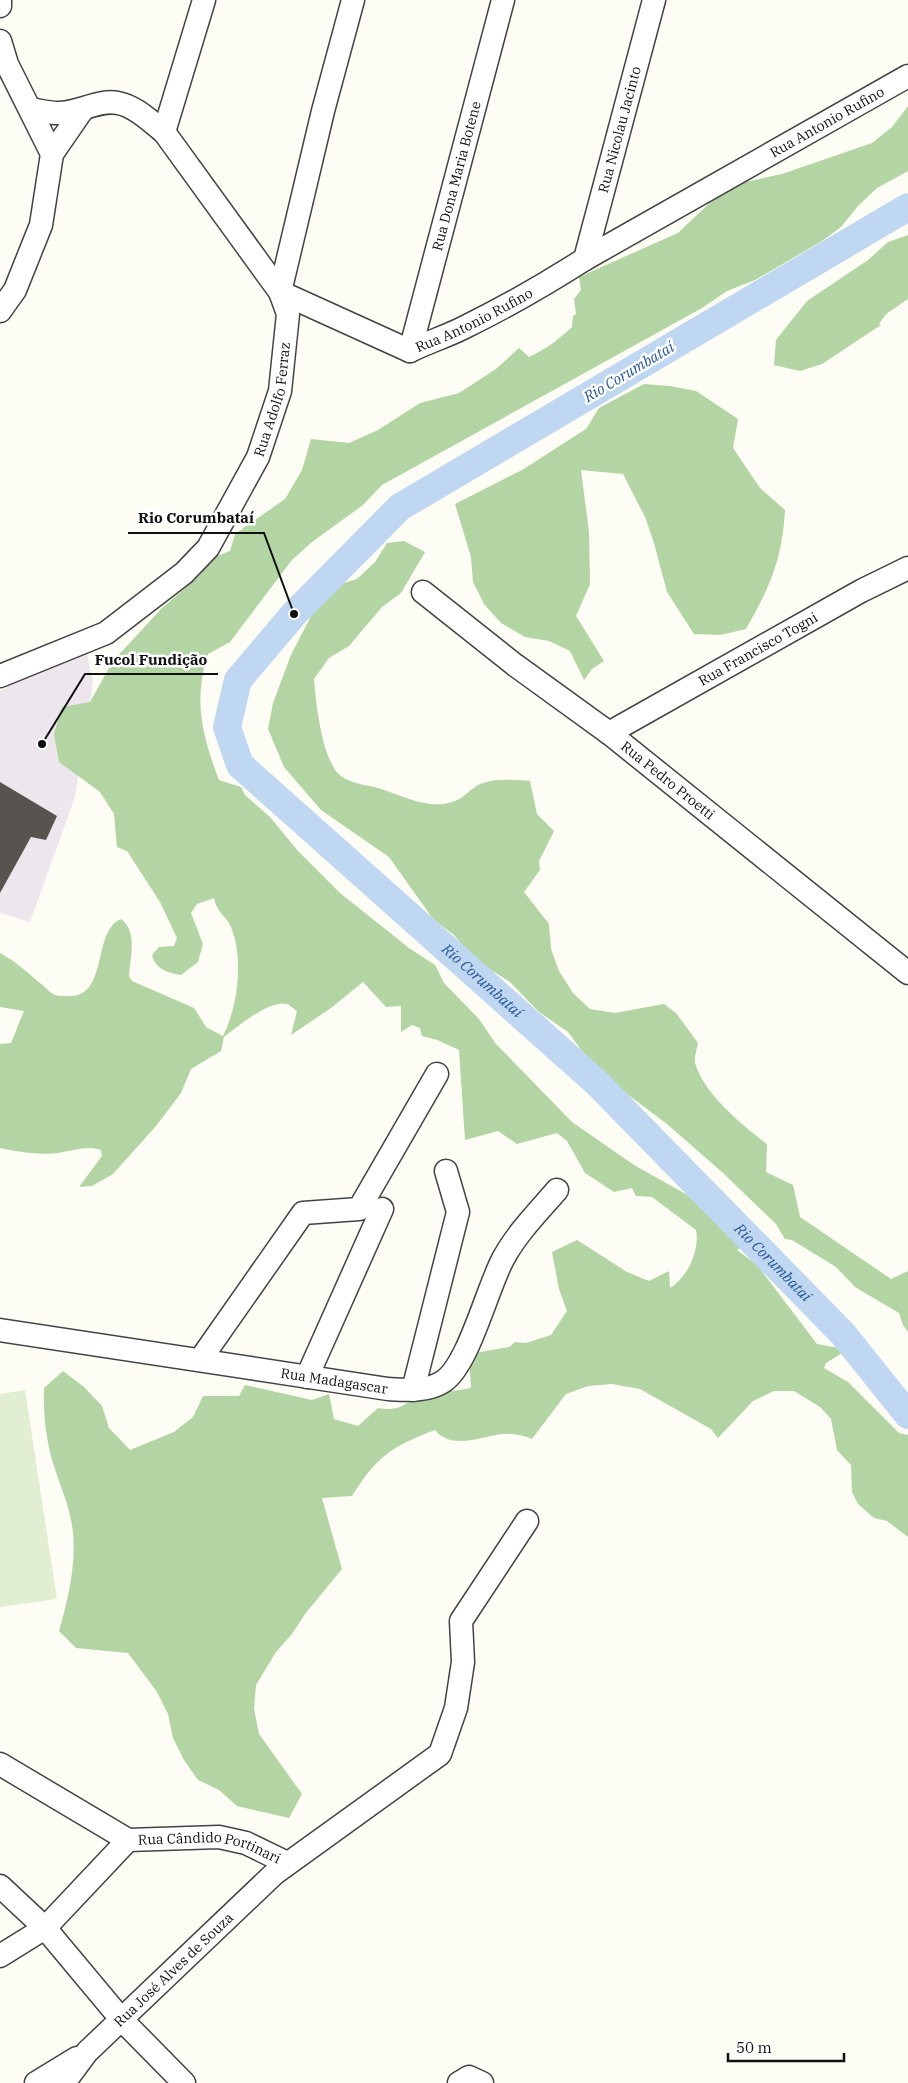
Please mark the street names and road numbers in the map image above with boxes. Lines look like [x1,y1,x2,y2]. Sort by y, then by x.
street label: Rua Nicolau Jacinto [594,64,645,195]
street label: Rua Antonio Rufino [767,82,887,161]
street label: Rua Dona Maria Botene [428,99,485,253]
street label: Rua Antonio Rufino [413,284,536,356]
street label: Rua Adolfo Ferraz [250,341,294,459]
street label: Rua Francisco Togni [695,608,821,690]
street label: Rua Pedro Proetti [617,737,719,823]
street label: Rua Madagascar [279,1364,390,1398]
street label: Rua Cândido Portinari [138,1828,284,1868]
street label: Rua José Alves de Souza [110,1908,237,2031]

